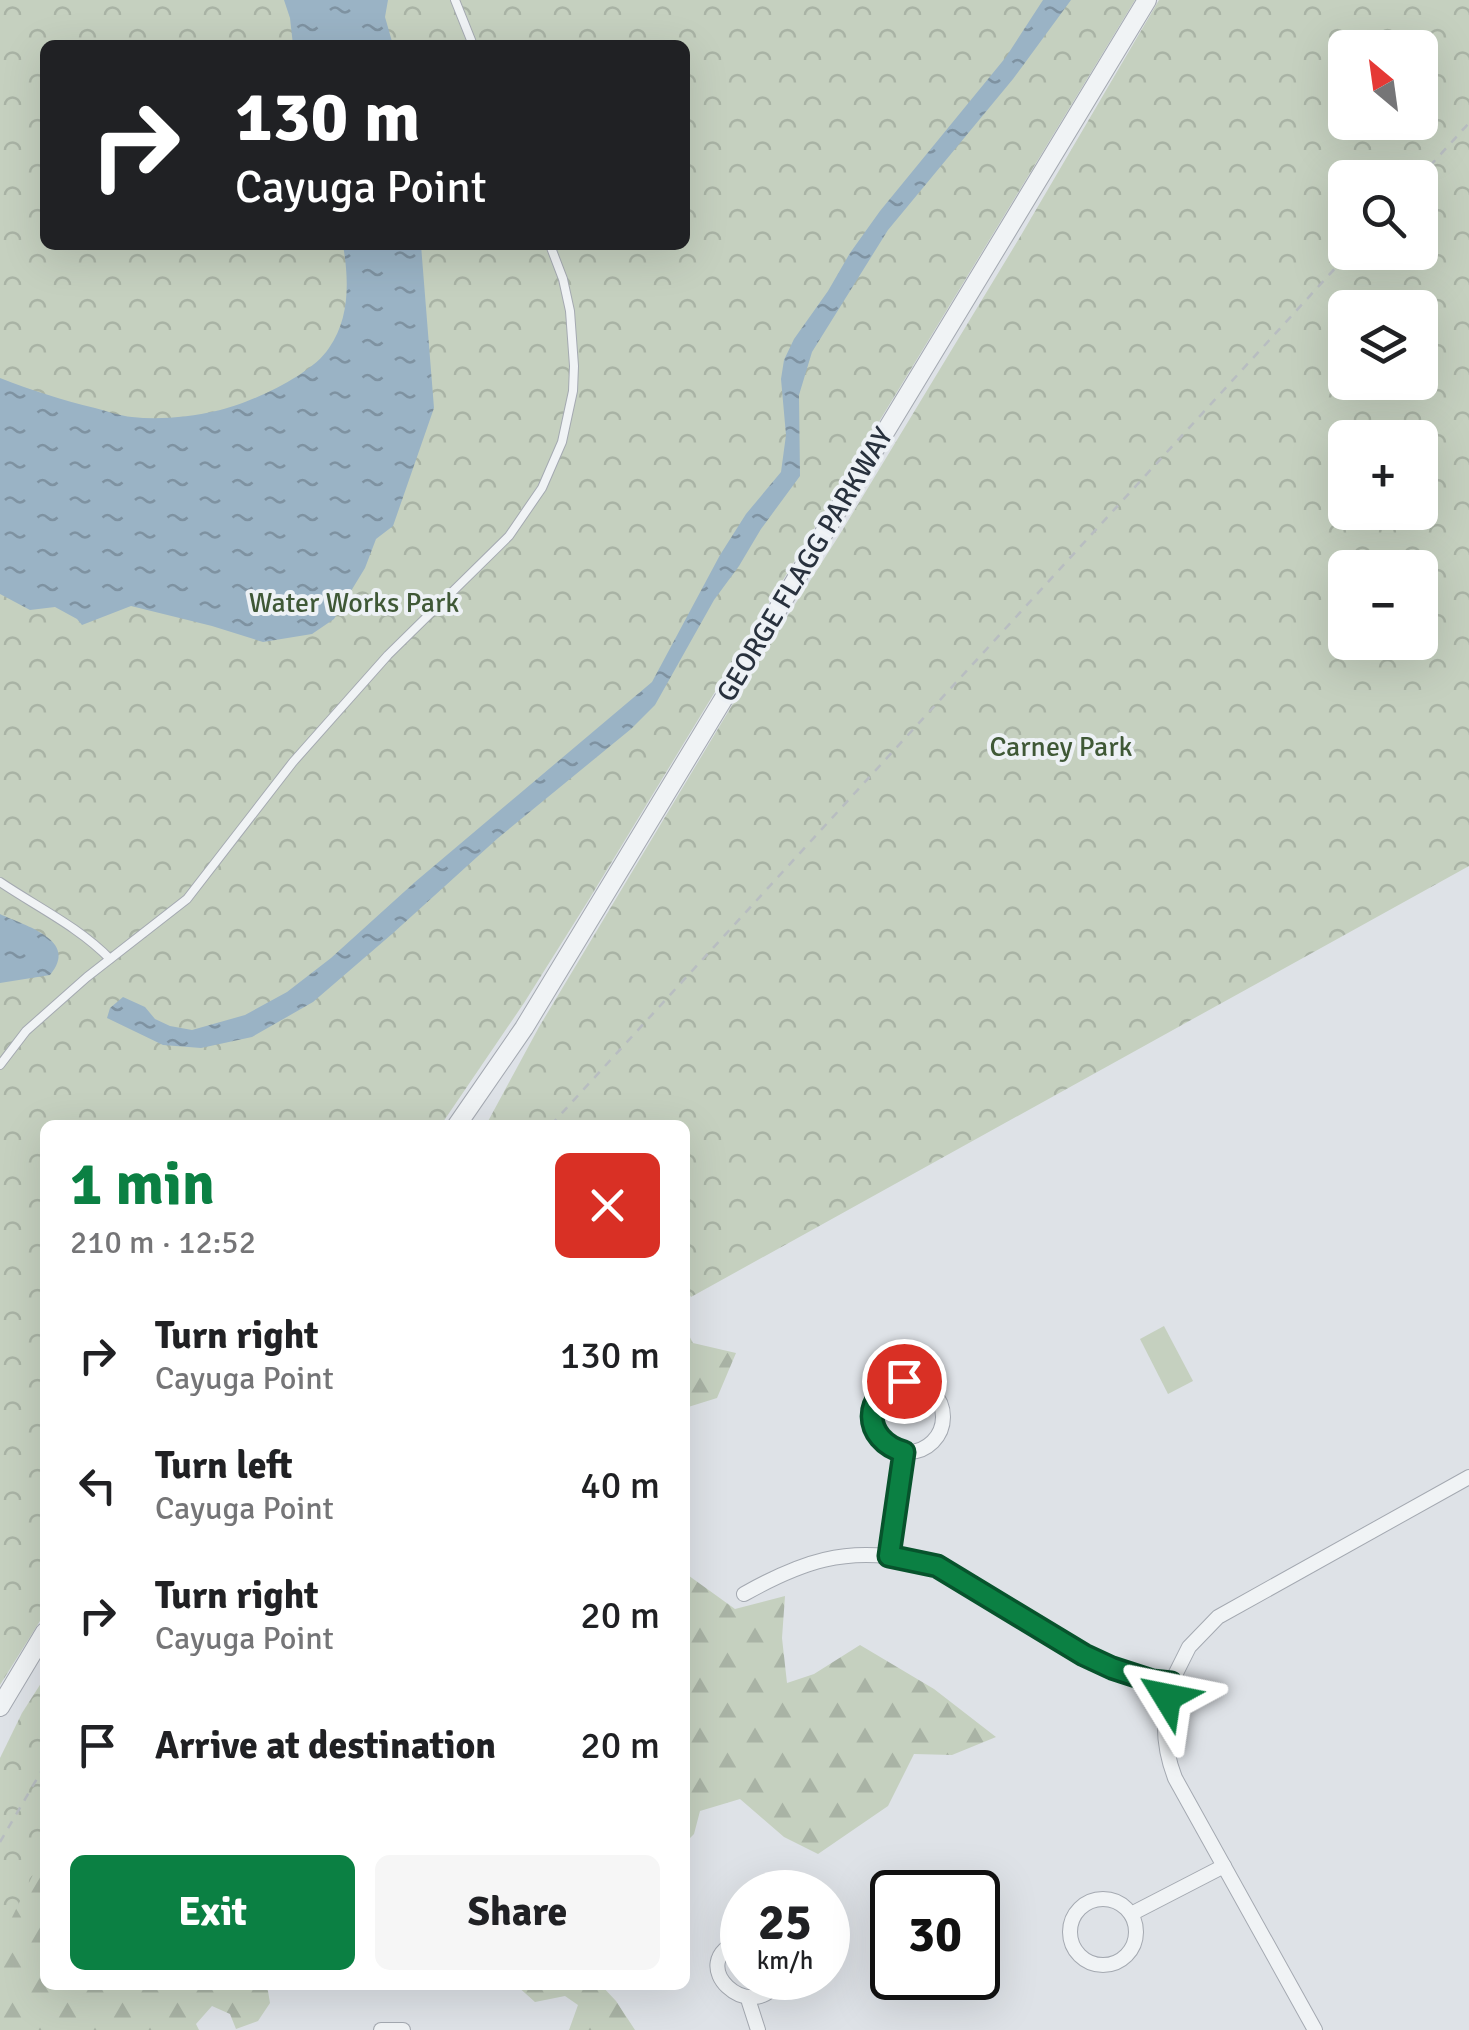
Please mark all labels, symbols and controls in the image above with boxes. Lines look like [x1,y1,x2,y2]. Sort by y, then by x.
north arrow [1328,30,1438,140]
map controls [1328,30,1438,660]
text: 130 m [235,74,420,160]
icon: right [70,80,200,210]
text: Cayuga Point [235,160,486,215]
button: search [1328,160,1438,270]
button: layers [1328,290,1438,400]
button: + [1328,420,1438,530]
street label: GEORGE FLAGG PARKWAY [709,421,900,708]
button: − [1328,550,1438,660]
park label: Water Works Park [249,586,459,620]
park label: Carney Park [989,730,1133,764]
text: 1 min [70,1148,215,1222]
button: close [555,1153,660,1258]
text: 210 m · 12:52 [70,1223,256,1262]
text: Turn right [155,1312,319,1359]
icon: right [70,1328,125,1383]
text: 130 m [560,1332,660,1379]
pin [862,1339,947,1424]
icon: arrive [877,1354,932,1409]
text: Cayuga Point [155,1359,334,1398]
text: Turn left [155,1442,293,1489]
icon: left [70,1458,125,1513]
text: 40 m [580,1462,660,1509]
text: Cayuga Point [155,1489,334,1528]
text: Turn right [155,1572,319,1619]
icon: right [70,1588,125,1643]
text: 20 m [580,1592,660,1639]
text: Cayuga Point [155,1619,334,1658]
position arrow [1115,1645,1219,1749]
icon: arrive [70,1718,125,1773]
text: Arrive at destination [155,1722,496,1769]
text: 20 m [580,1722,660,1769]
button: Exit [70,1855,355,1970]
button: Share [375,1855,660,1970]
speed limit sign: 30 [870,1870,1000,2000]
text: 25 [758,1892,812,1954]
text: km/h [757,1945,813,1976]

